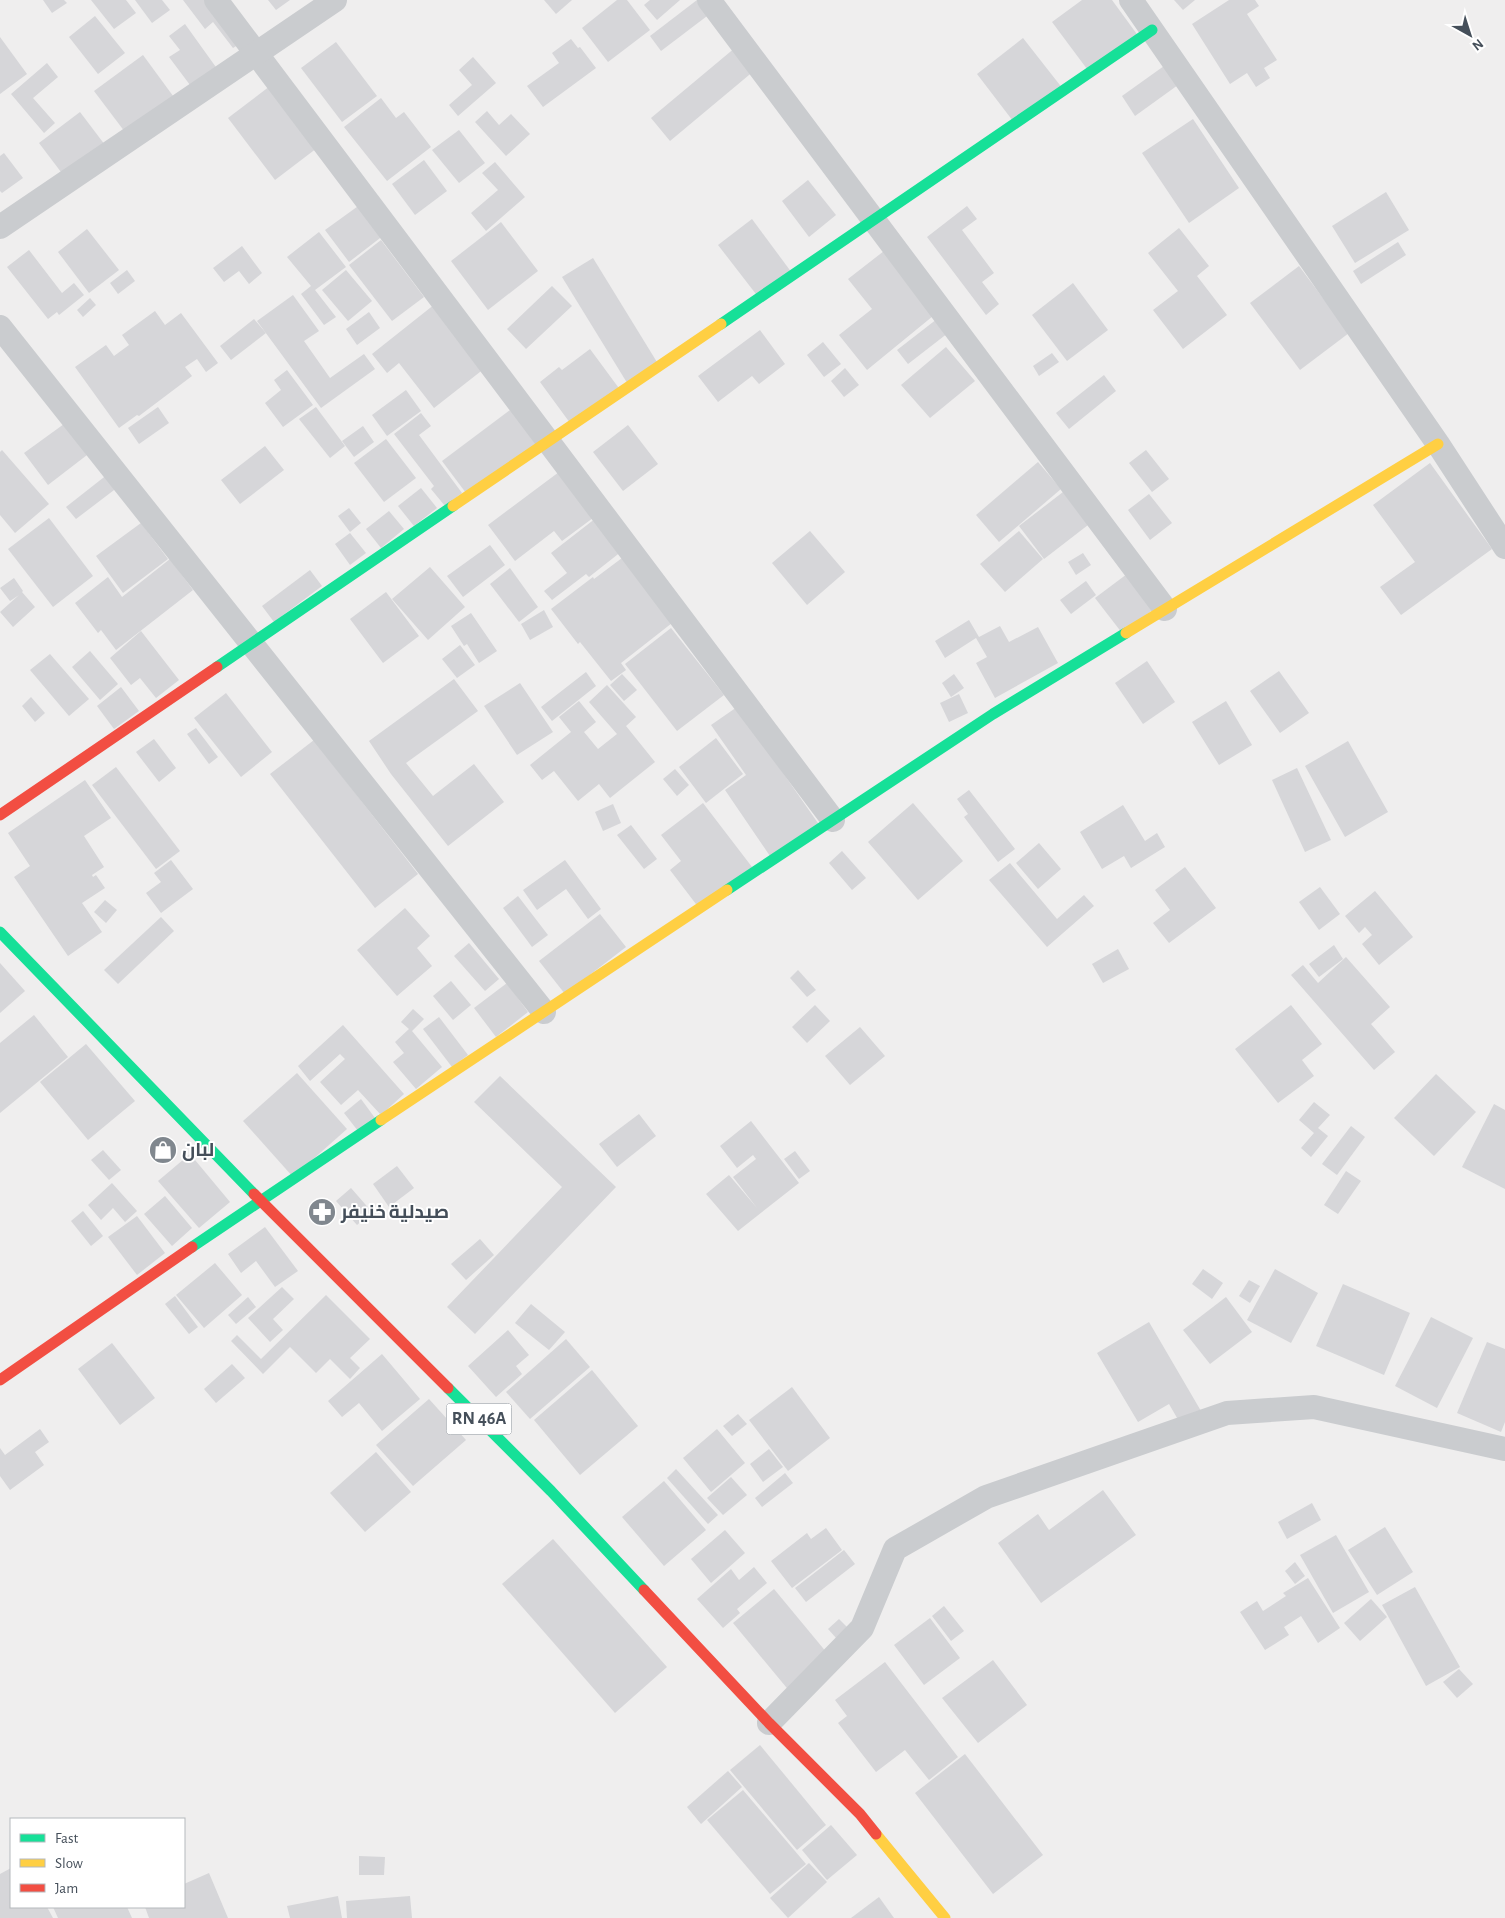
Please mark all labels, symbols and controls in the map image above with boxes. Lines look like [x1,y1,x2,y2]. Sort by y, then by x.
north arrow [1445,10,1495,60]
text: N [1469,36,1486,53]
shop icon: لبان [148,1135,178,1165]
place label: لبان [182,1141,214,1161]
pharmacy icon: صيدلية خنيفر [307,1197,337,1227]
place label: صيدلية خنيفر [340,1203,449,1223]
road number: RN 46A [446,1404,512,1435]
legend [10,1818,185,1908]
text: Fast [55,1831,79,1846]
text: Slow [55,1856,83,1871]
text: Jam [55,1881,78,1896]

